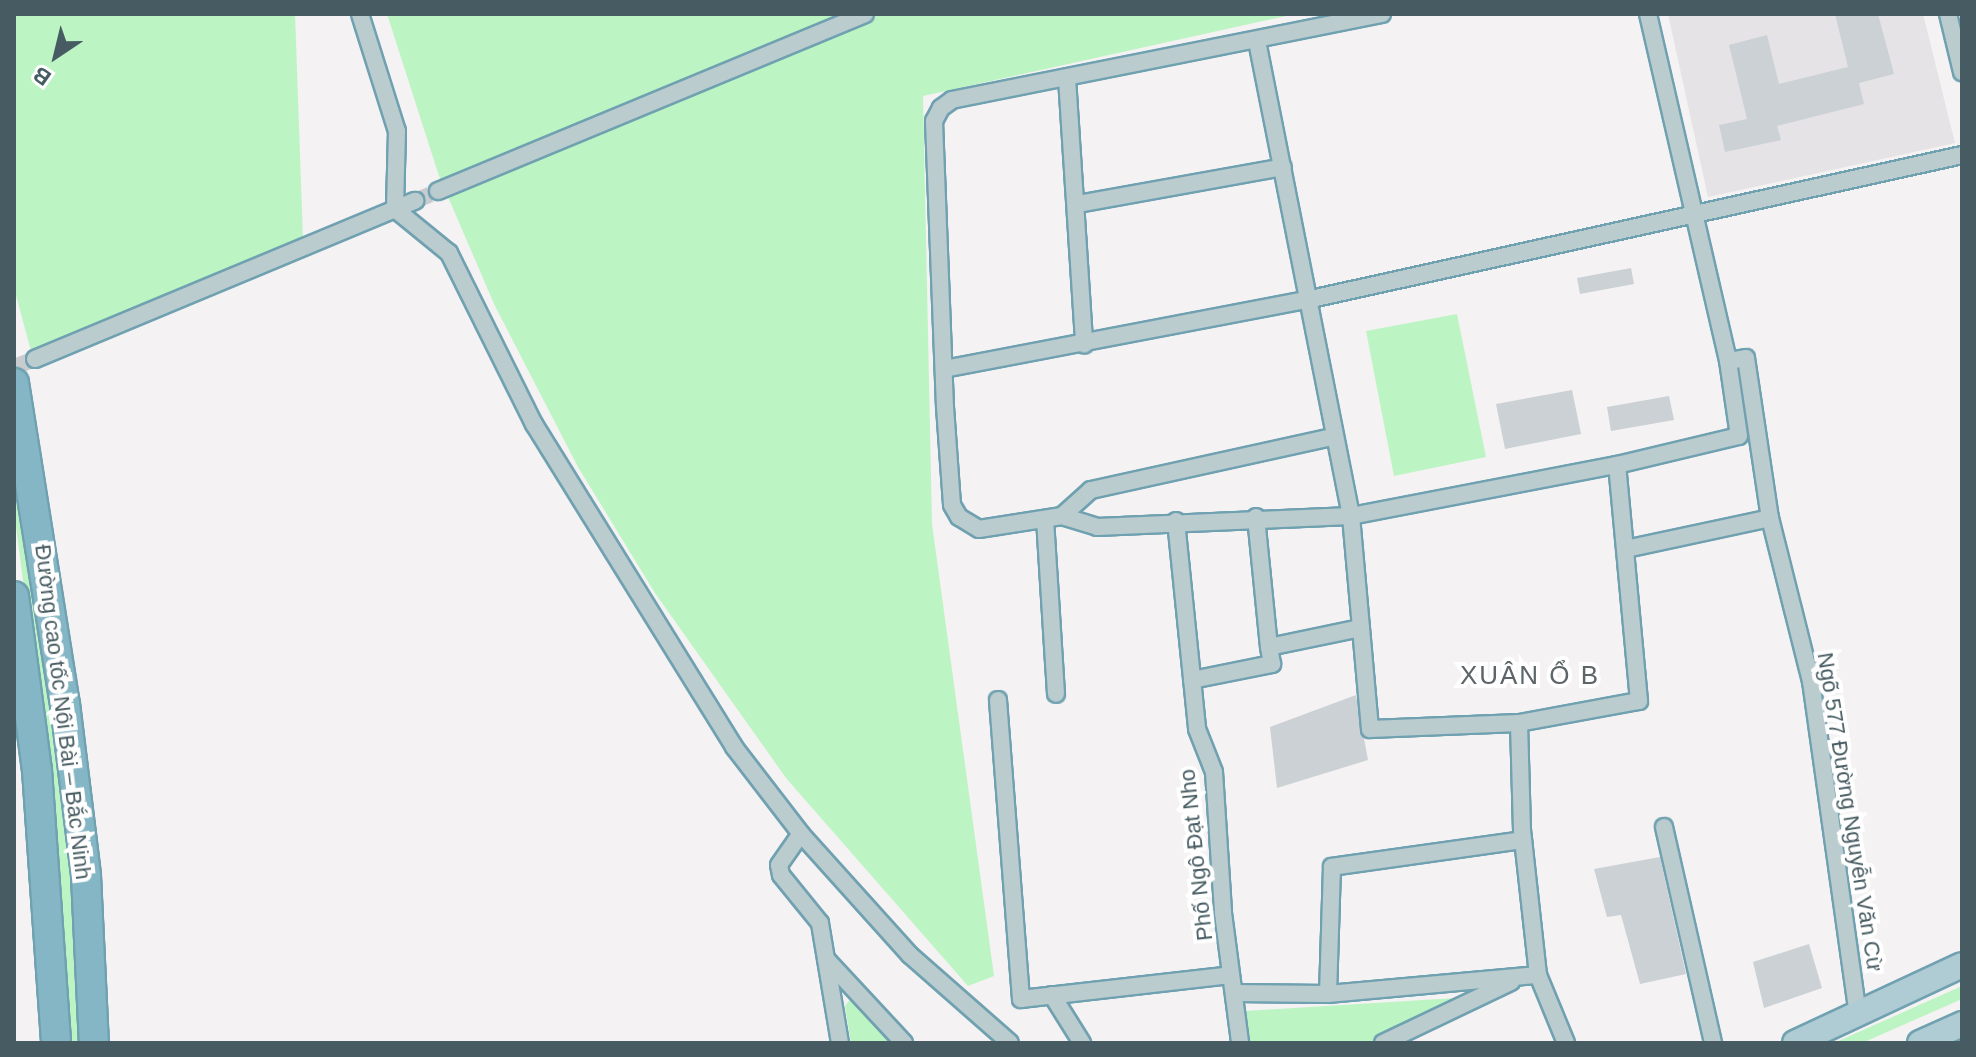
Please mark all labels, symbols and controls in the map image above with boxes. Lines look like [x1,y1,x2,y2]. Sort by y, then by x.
north arrow [16,16,96,96]
text: B [28,61,56,91]
street label: Đường cao tốc Nội Bài – Bắc Ninh [29,543,97,881]
street label: Ngõ 577 Đường Nguyễn Văn Cừ [1812,651,1888,973]
district label: XUÂN Ổ B [1460,660,1600,692]
street label: Phố Ngô Đạt Nho [1174,768,1218,942]

